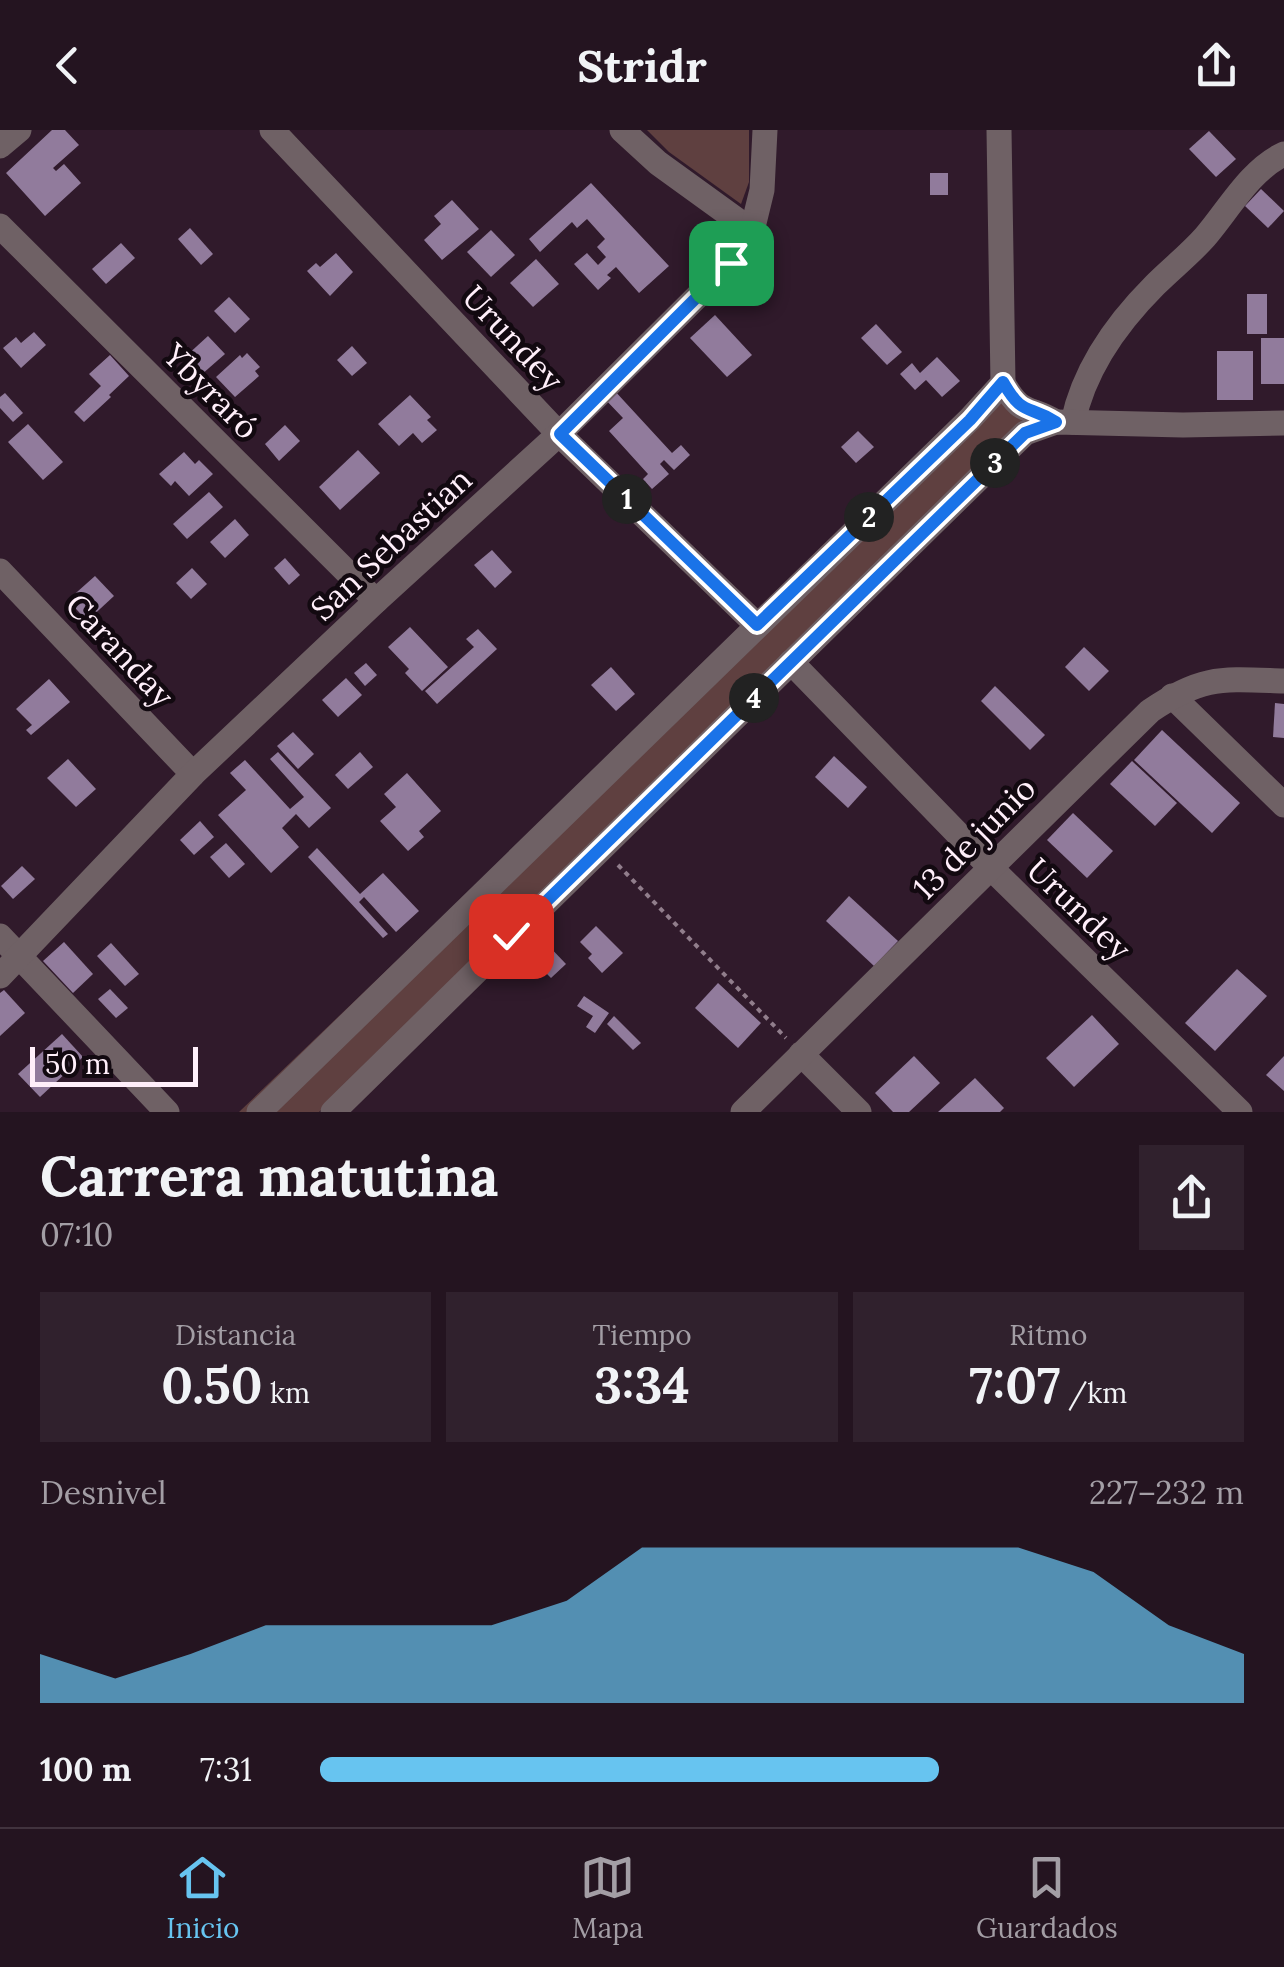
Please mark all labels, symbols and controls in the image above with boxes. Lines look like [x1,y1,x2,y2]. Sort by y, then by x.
text: Stridr [577,37,707,94]
icon: back [40,38,95,93]
icon: share [1189,38,1244,93]
pin [689,221,774,306]
icon: arrive [704,236,759,291]
street label: Urundey [454,277,572,399]
street label: Ybyraró [154,334,267,447]
pin: 3 [970,438,1020,488]
text: 3 [987,445,1003,481]
street label: San Sebastian [302,459,480,629]
pin: 1 [602,474,652,524]
text: 1 [621,481,633,517]
pin: 2 [844,492,894,542]
text: 2 [862,499,876,535]
street label: Caranday [57,585,183,715]
pin: 4 [729,673,779,723]
text: 4 [746,680,762,716]
street label: 13 de junio [904,768,1044,908]
street label: Urundey [1018,849,1140,969]
pin [469,894,554,979]
icon: check [484,909,539,964]
scale bar [30,1042,198,1086]
text: 50 m [45,1046,110,1082]
text: Carrera matutina [40,1141,498,1211]
button: share [1139,1145,1244,1250]
text: 07:10 [40,1214,113,1255]
text: Distancia [175,1317,296,1353]
text: Tiempo [592,1317,692,1353]
text: Ritmo [1009,1317,1087,1353]
text: 0.50 [161,1353,263,1417]
text: 3:34 [594,1353,690,1417]
text: 7:07 [969,1353,1061,1417]
text: km [263,1375,310,1411]
text: /km [1061,1375,1127,1411]
text: Desnivel [40,1472,166,1513]
text: 227–232 m [1089,1472,1244,1513]
text: 100 m [40,1749,132,1790]
text: 7:31 [200,1749,252,1790]
tab: Inicio [166,1850,239,1946]
tab: Mapa [572,1850,643,1946]
tab: Guardados [976,1850,1118,1946]

